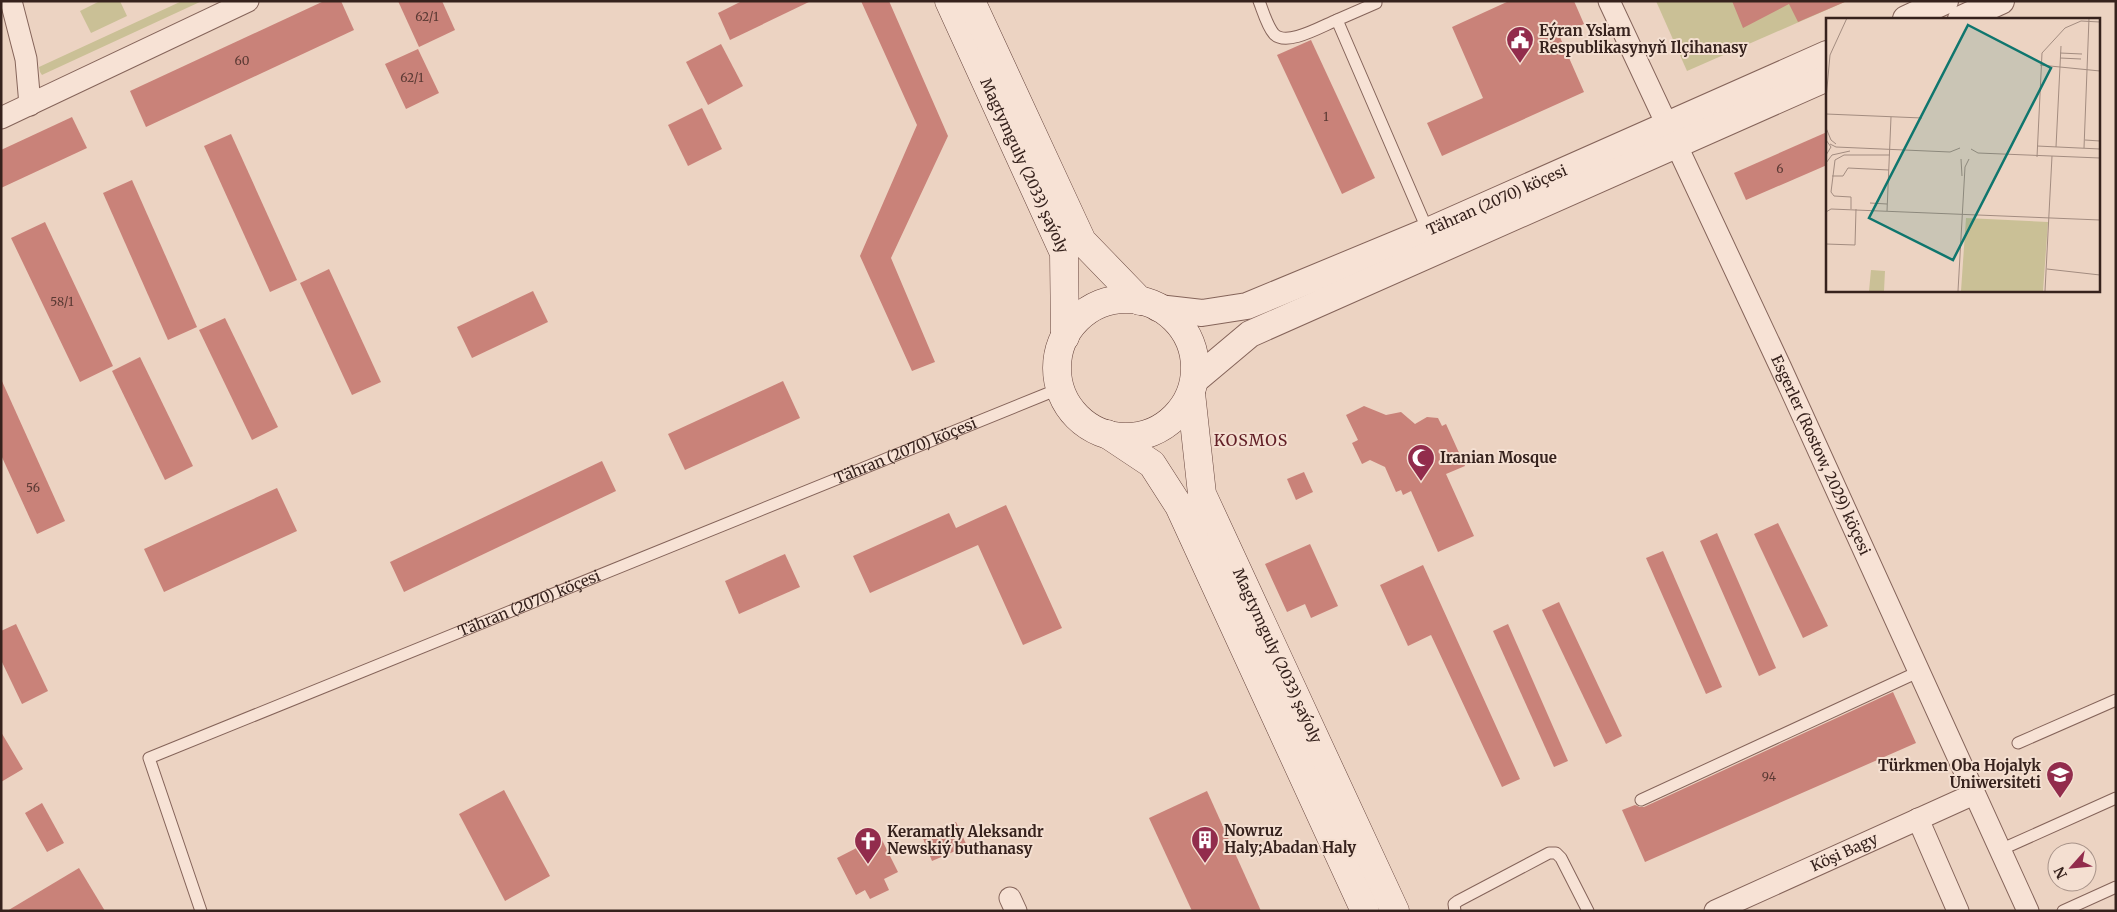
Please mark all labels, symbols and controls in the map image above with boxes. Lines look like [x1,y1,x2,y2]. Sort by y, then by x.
house number: 62/1 [415,9,439,24]
inset map [1826,18,2100,291]
place label: Eýran Yslam Respublikasynyň Ilçihanasy [1539,21,1748,57]
public building icon: Eýran Yslam Respublikasynyň Ilçihanasy [1505,25,1535,64]
house number: 60 [235,53,250,68]
house number: 62/1 [400,70,424,85]
street label: Magtymguly (2033) şaýoly [976,75,1073,256]
house number: 1 [1323,109,1329,124]
street label: Tähran (2070) köçesi [1423,161,1570,239]
house number: 6 [1776,161,1784,176]
house number: 58/1 [50,294,74,309]
street label: Esgerler (Rostow, 2029) köçesi [1767,352,1875,558]
street label: Tähran (2070) köçesi [831,413,979,488]
district label: KOSMOS [1214,430,1288,450]
mosque icon: Iranian Mosque [1406,443,1436,482]
place label: Iranian Mosque [1440,448,1557,467]
house number: 56 [26,480,40,495]
street label: Magtymguly (2033) şaýoly [1229,565,1326,746]
street label: Tähran (2070) köçesi [455,566,603,641]
place label: Türkmen Oba Hojalyk Uniwersiteti [1878,756,2041,792]
school or university icon: Türkmen Oba Hojalyk Uniwersiteti [2045,760,2075,799]
house number: 94 [1762,769,1777,784]
place label: Nowruz Haly;Abadan Haly [1224,821,1356,857]
place label: Keramatly Aleksandr Newskiý buthanasy [887,822,1044,858]
building icon: Nowruz Haly;Abadan Haly [1190,825,1220,864]
church icon: Keramatly Aleksandr Newskiý buthanasy [853,826,883,865]
street label: Köşi Bagy [1808,829,1881,875]
north arrow [2047,842,2097,892]
text: N [2050,864,2071,882]

